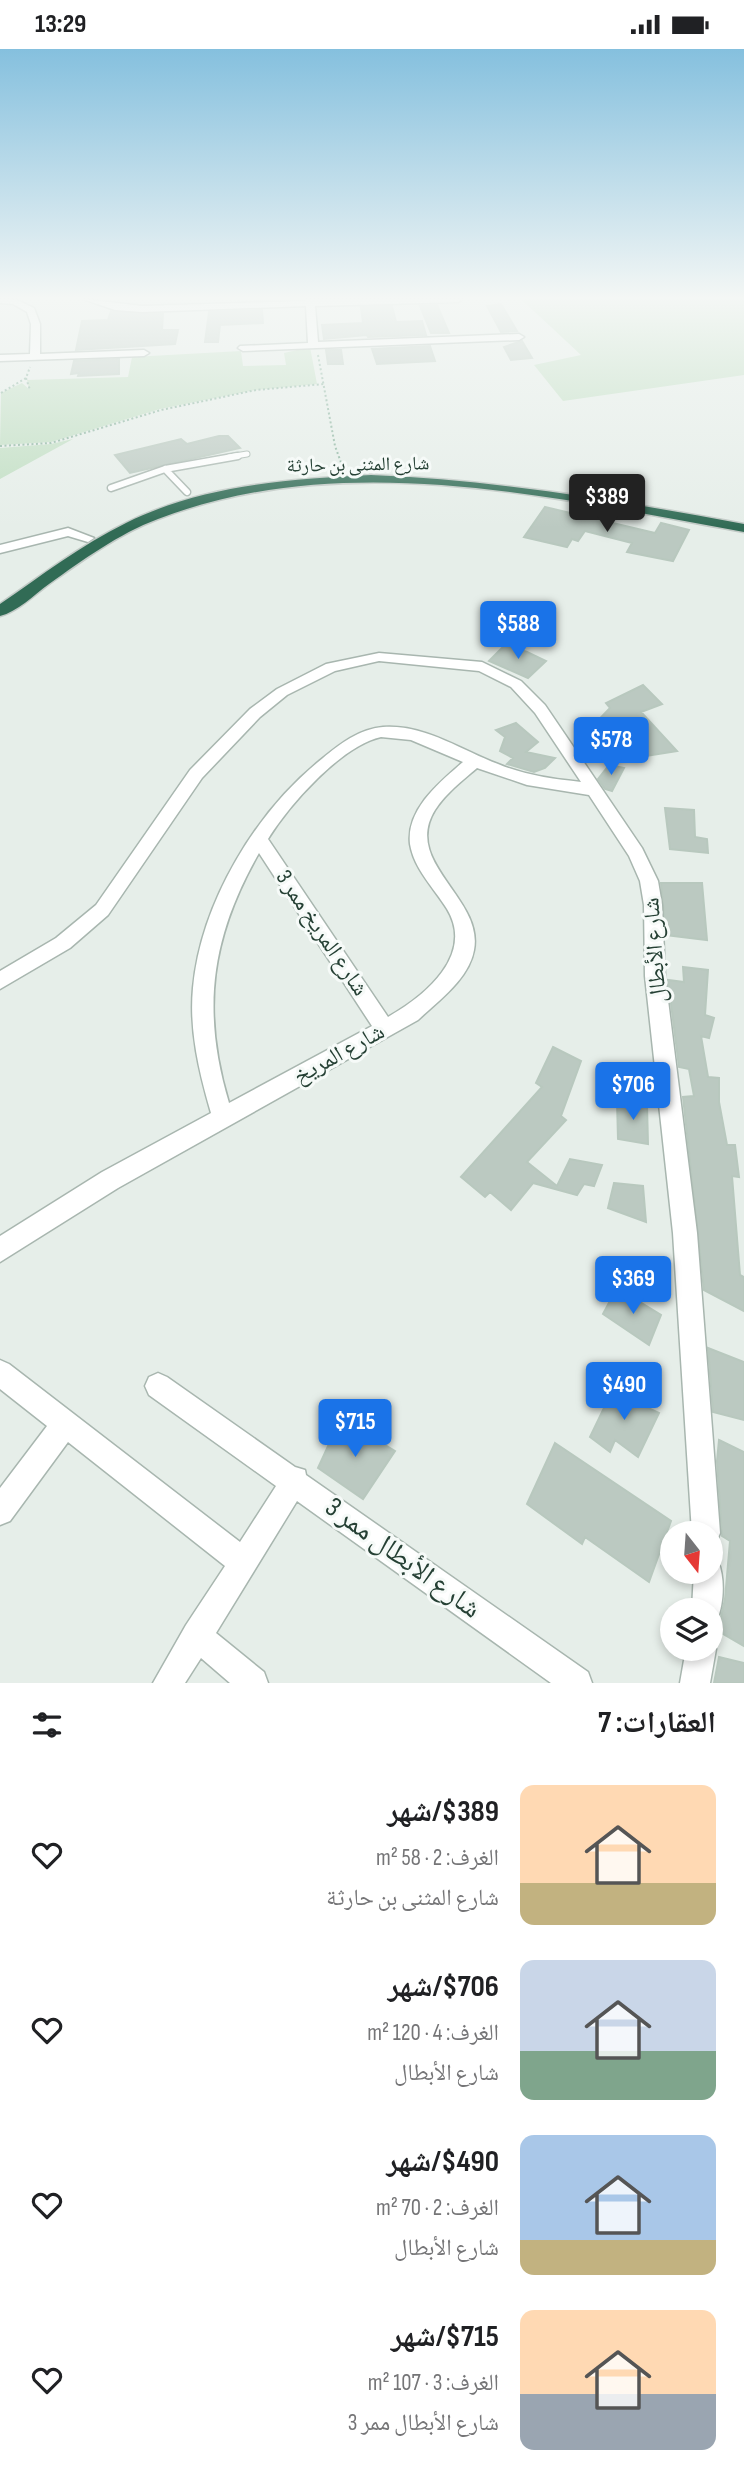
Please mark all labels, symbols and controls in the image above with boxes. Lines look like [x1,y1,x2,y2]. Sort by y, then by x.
text: 13:29 [35,9,86,40]
street label: شارع المثنى بن حارثة [286,452,430,478]
pin: $389 [566,475,648,534]
text: $389 [585,483,629,511]
pin: $588 [477,601,559,661]
text: $588 [496,610,540,638]
pin: $578 [570,717,652,777]
text: $578 [590,726,632,754]
street label: شارع المريخ ممر 3 [270,865,374,1001]
street label: شارع الأبطال [637,897,673,1003]
street label: شارع المريخ [289,1018,389,1090]
pin: $706 [592,1063,674,1122]
text: $706 [611,1071,655,1099]
pin: $369 [592,1257,674,1316]
text: $369 [611,1265,655,1293]
pin: $490 [583,1363,665,1422]
text: $490 [602,1371,646,1399]
pin: $715 [314,1399,396,1459]
text: $715 [335,1408,376,1436]
street label: شارع الأبطال ممر 3 [319,1491,487,1625]
north arrow [660,1521,723,1584]
map controls [660,1521,723,1661]
button: layers [660,1598,723,1661]
text: العقارات: 7 [598,1705,716,1741]
icon: filters [28,1706,66,1744]
text: $389/شهر [387,1794,499,1830]
icon: home [576,1813,660,1897]
icon: heart [28,1836,66,1874]
text: الغرف: 2 · 58 m² [376,1844,499,1872]
text: شارع المثنى بن حارثة [326,1884,499,1912]
text: $706/شهر [388,1969,499,2005]
icon: home [576,1988,660,2072]
icon: heart [28,2011,66,2049]
text: الغرف: 4 · 120 m² [367,2019,499,2047]
text: شارع الأبطال [394,2059,499,2087]
text: $490/شهر [387,2144,499,2180]
icon: home [576,2163,660,2247]
icon: heart [28,2186,66,2224]
text: الغرف: 2 · 70 m² [376,2194,499,2222]
text: شارع الأبطال [394,2234,499,2262]
text: $715/شهر [391,2319,499,2355]
icon: home [576,2338,660,2422]
icon: heart [28,2361,66,2399]
text: الغرف: 3 · 107 m² [368,2369,499,2397]
text: شارع الأبطال ممر 3 [348,2409,499,2437]

